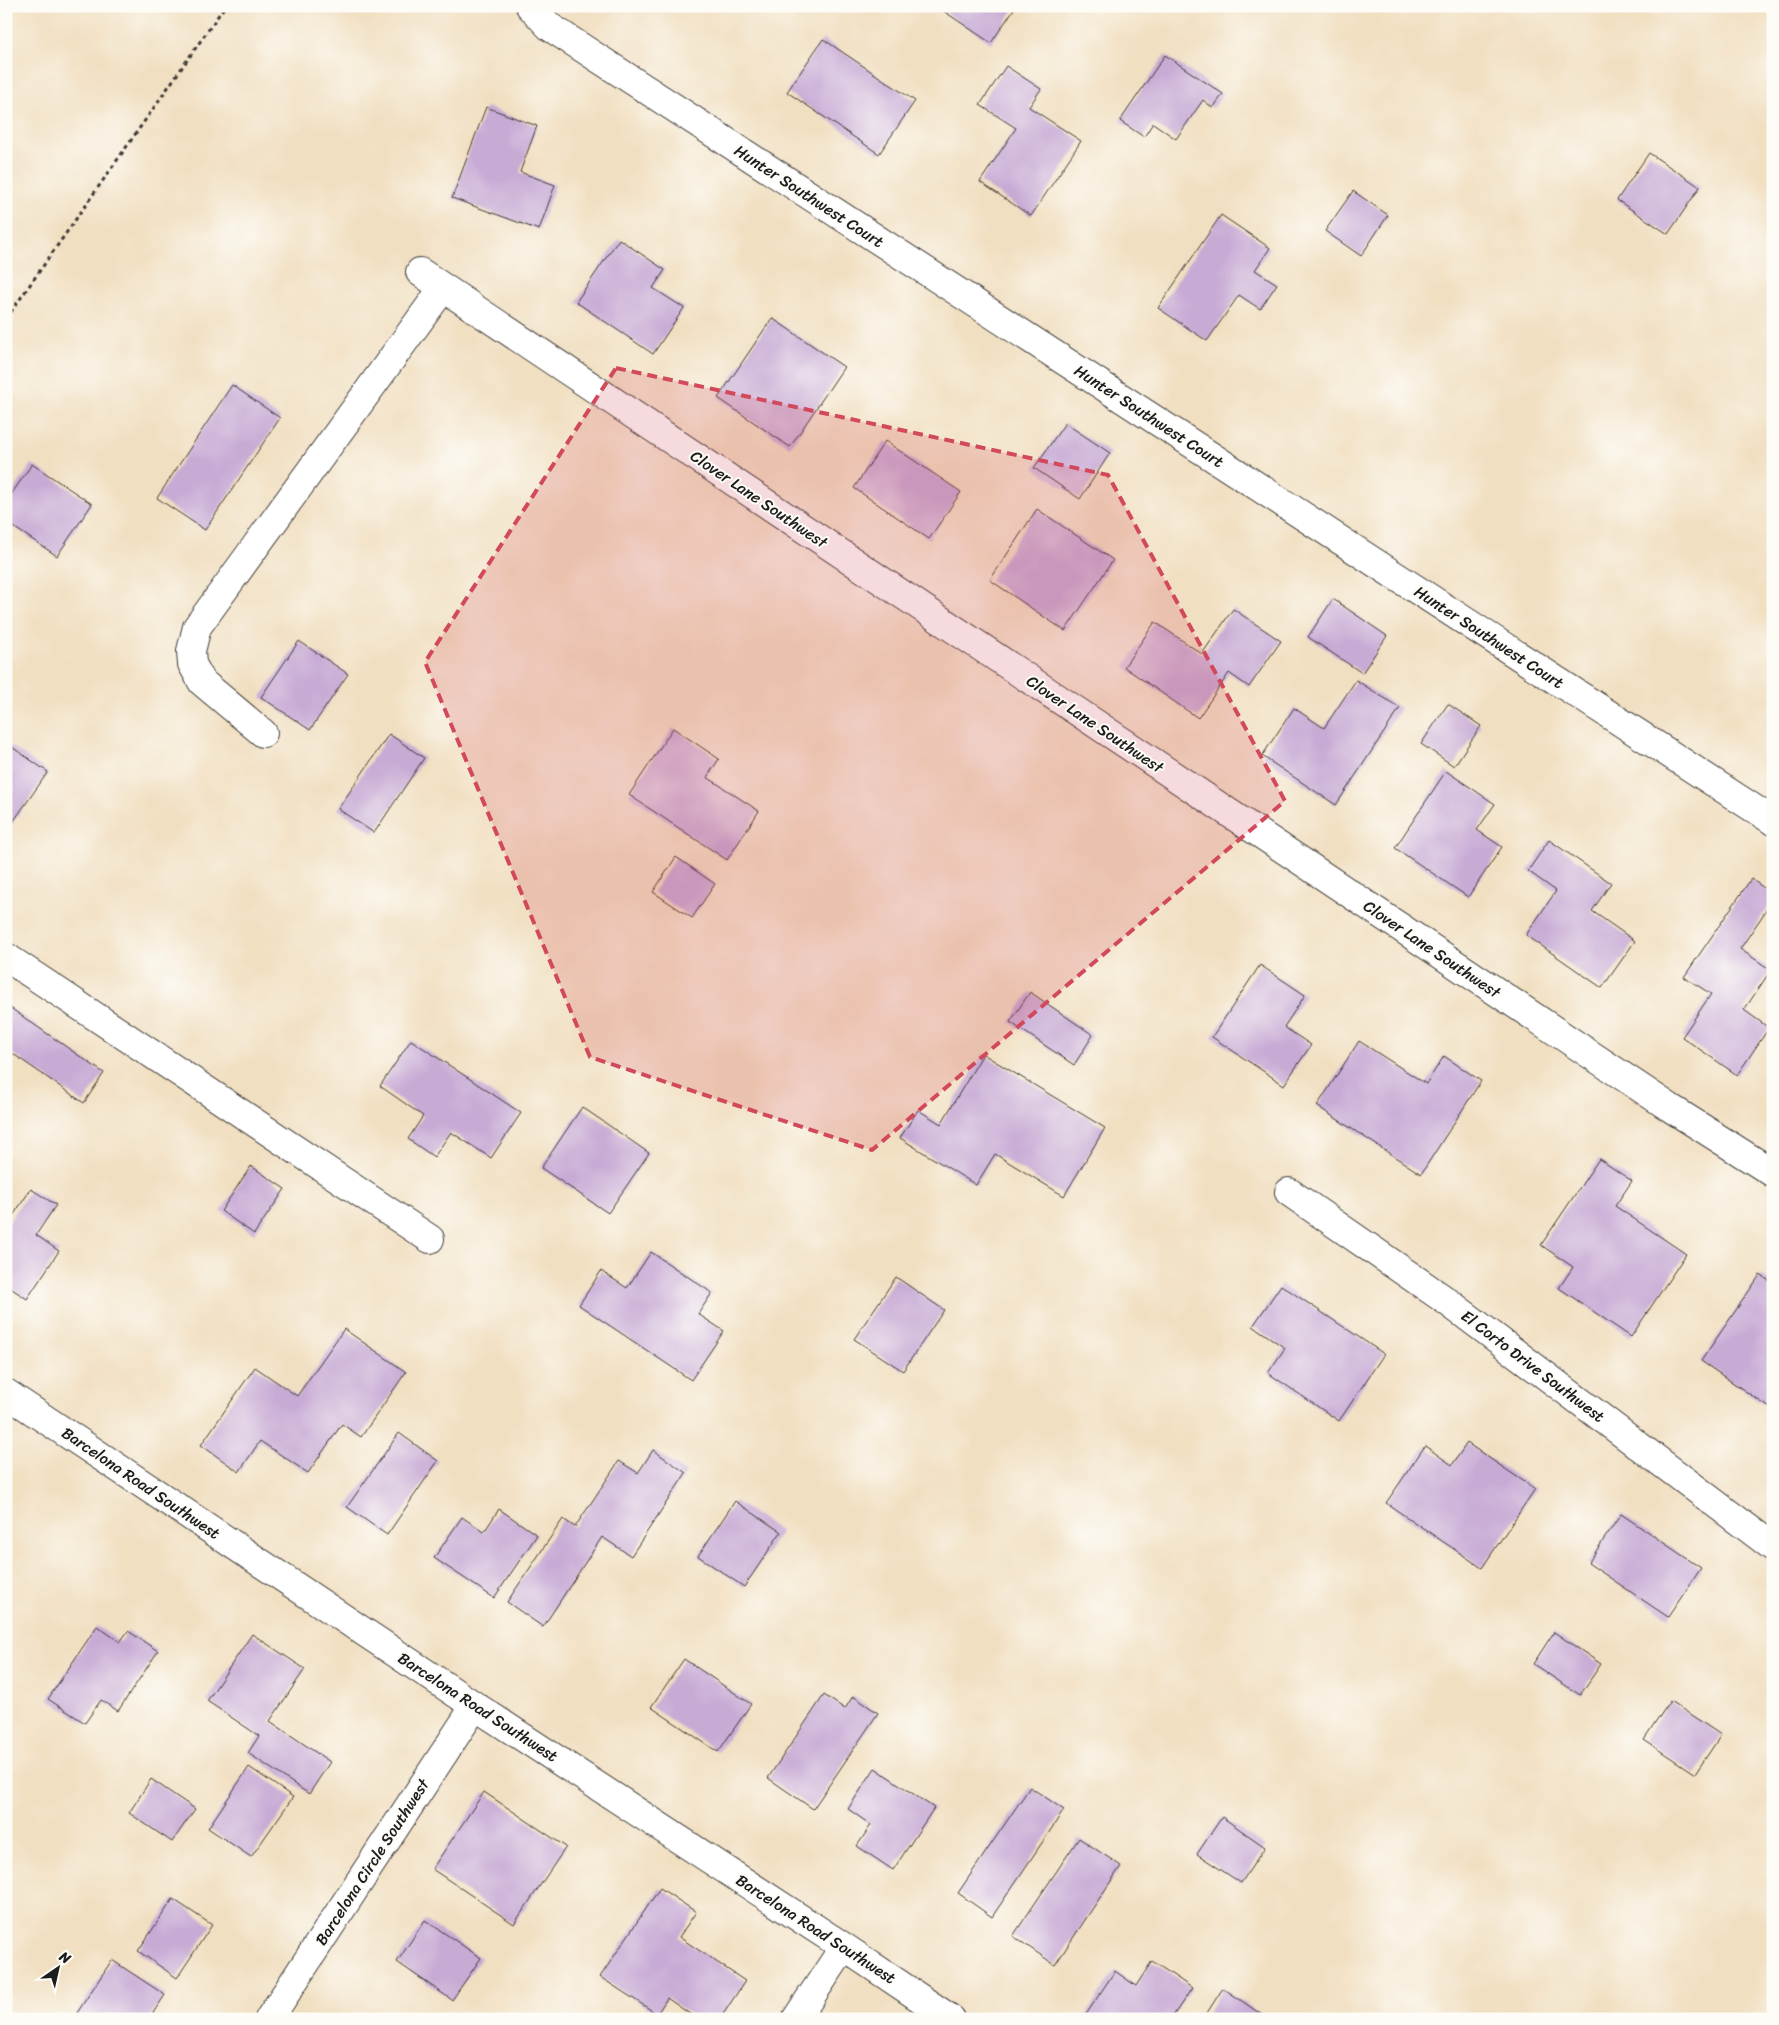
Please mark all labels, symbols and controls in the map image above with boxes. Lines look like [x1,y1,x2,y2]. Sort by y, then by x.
street label: Hunter Southwest Court [728,136,890,256]
street label: Hunter Southwest Court [1068,356,1230,476]
street label: Clover Lane Southwest [684,442,834,556]
street label: Hunter Southwest Court [1408,577,1570,697]
street label: Clover Lane Southwest [1020,667,1170,781]
street label: Clover Lane Southwest [1357,892,1507,1006]
street label: El Corto Drive Southwest [1455,1302,1611,1430]
street label: Barcelona Road Southwest [56,1419,226,1547]
street label: Barcelona Road Southwest [392,1644,564,1770]
street label: Barcelona Circle Southwest [307,1772,437,1951]
street label: Barcelona Road Southwest [730,1866,902,1992]
north arrow [32,1942,82,1992]
text: N [53,1944,76,1971]

